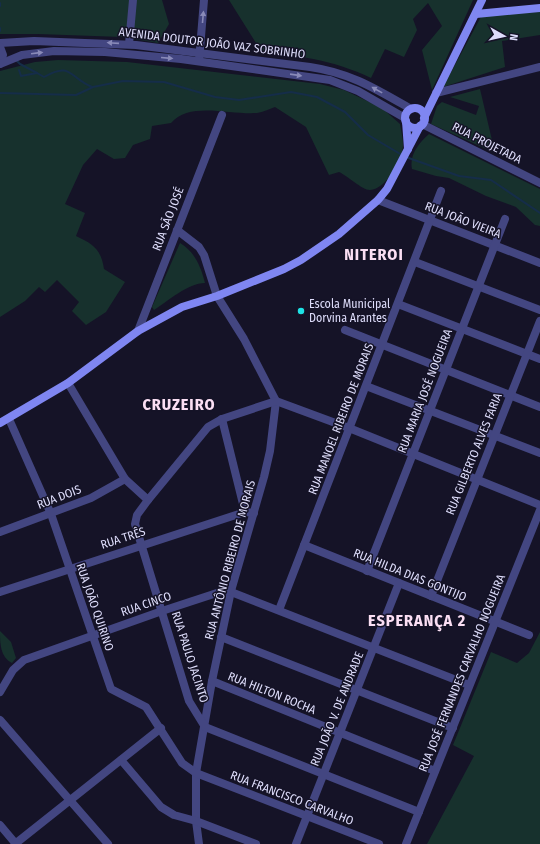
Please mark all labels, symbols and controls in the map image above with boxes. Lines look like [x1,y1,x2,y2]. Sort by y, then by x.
one-way arrow [199,11,206,23]
north arrow [484,16,524,56]
street label: AVENIDA DOUTOR JOÃO VAZ SOBRINHO [118,24,306,61]
text: N [507,33,520,41]
one-way arrow [107,40,119,47]
one-way arrow [31,49,43,56]
one-way arrow [161,54,173,61]
one-way arrow [289,72,302,78]
one-way arrow [371,87,383,94]
street label: RUA PROJETADA [450,120,525,167]
street label: RUA SÃO JOSÉ [148,184,187,253]
street label: RUA JOÃO VIEIRA [423,198,504,241]
district label: NITEROI [344,245,404,264]
place label: Escola Municipal Dorvina Arantes [309,297,390,325]
marker: Escola Municipal Dorvina Arantes [296,306,306,316]
street label: RUA MARIA JOSÉ NOGUEIRA [394,326,455,455]
street label: RUA MANOEL RIBEIRO DE MORAIS [306,341,376,497]
street label: RUA GILBERTO ALVES FARIA [443,390,505,517]
district label: CRUZEIRO [142,395,216,414]
street label: RUA ANTÔNIO RIBEIRO DE MORAIS [201,478,258,641]
street label: RUA DOIS [35,482,83,512]
street label: RUA TRÊS [99,523,147,552]
street label: RUA HILDA DIAS GONTIJO [351,546,469,604]
street label: RUA JOÃO QUIRINO [73,561,118,653]
street label: RUA JOSÉ FERNANDES CARVALHO NOGUEIRA [415,571,508,774]
street label: RUA CINCO [119,589,173,619]
street label: RUA PAULO JACINTO [169,610,211,704]
district label: ESPERANÇA 2 [368,611,466,632]
street label: RUA JOÃO V. DE ANDRADE [307,649,366,768]
street label: RUA HILTON ROCHA [226,669,319,717]
street label: RUA FRANCISCO CARVALHO [229,768,355,828]

